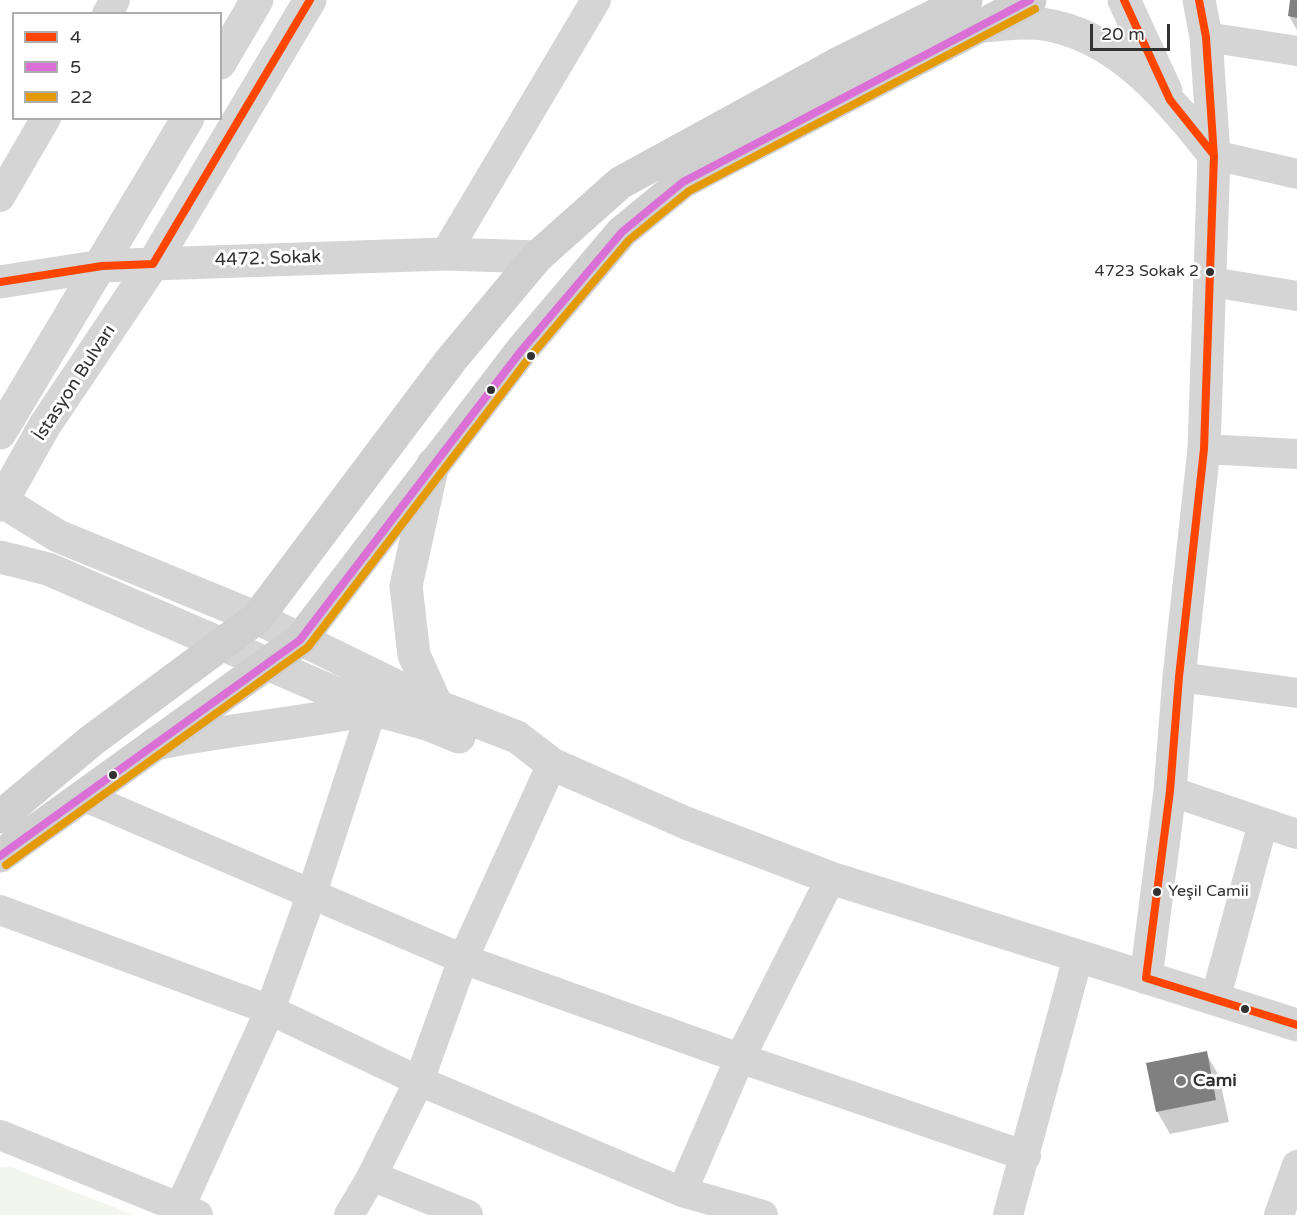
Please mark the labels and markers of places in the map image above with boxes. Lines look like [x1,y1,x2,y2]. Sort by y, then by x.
place label: 4723 Sokak 2 [1095,262,1199,282]
marker: 4723 Sokak 2 [1204,266,1216,278]
unlabelled marker [525,350,537,362]
unlabelled marker [485,384,497,396]
unlabelled marker [107,769,119,781]
place label: Yeşil Camii [1168,882,1249,902]
marker: Yeşil Camii [1151,886,1163,898]
unlabelled marker [1239,1003,1251,1015]
place label: Cami [1193,1070,1237,1092]
marker: Cami [1174,1074,1188,1088]

